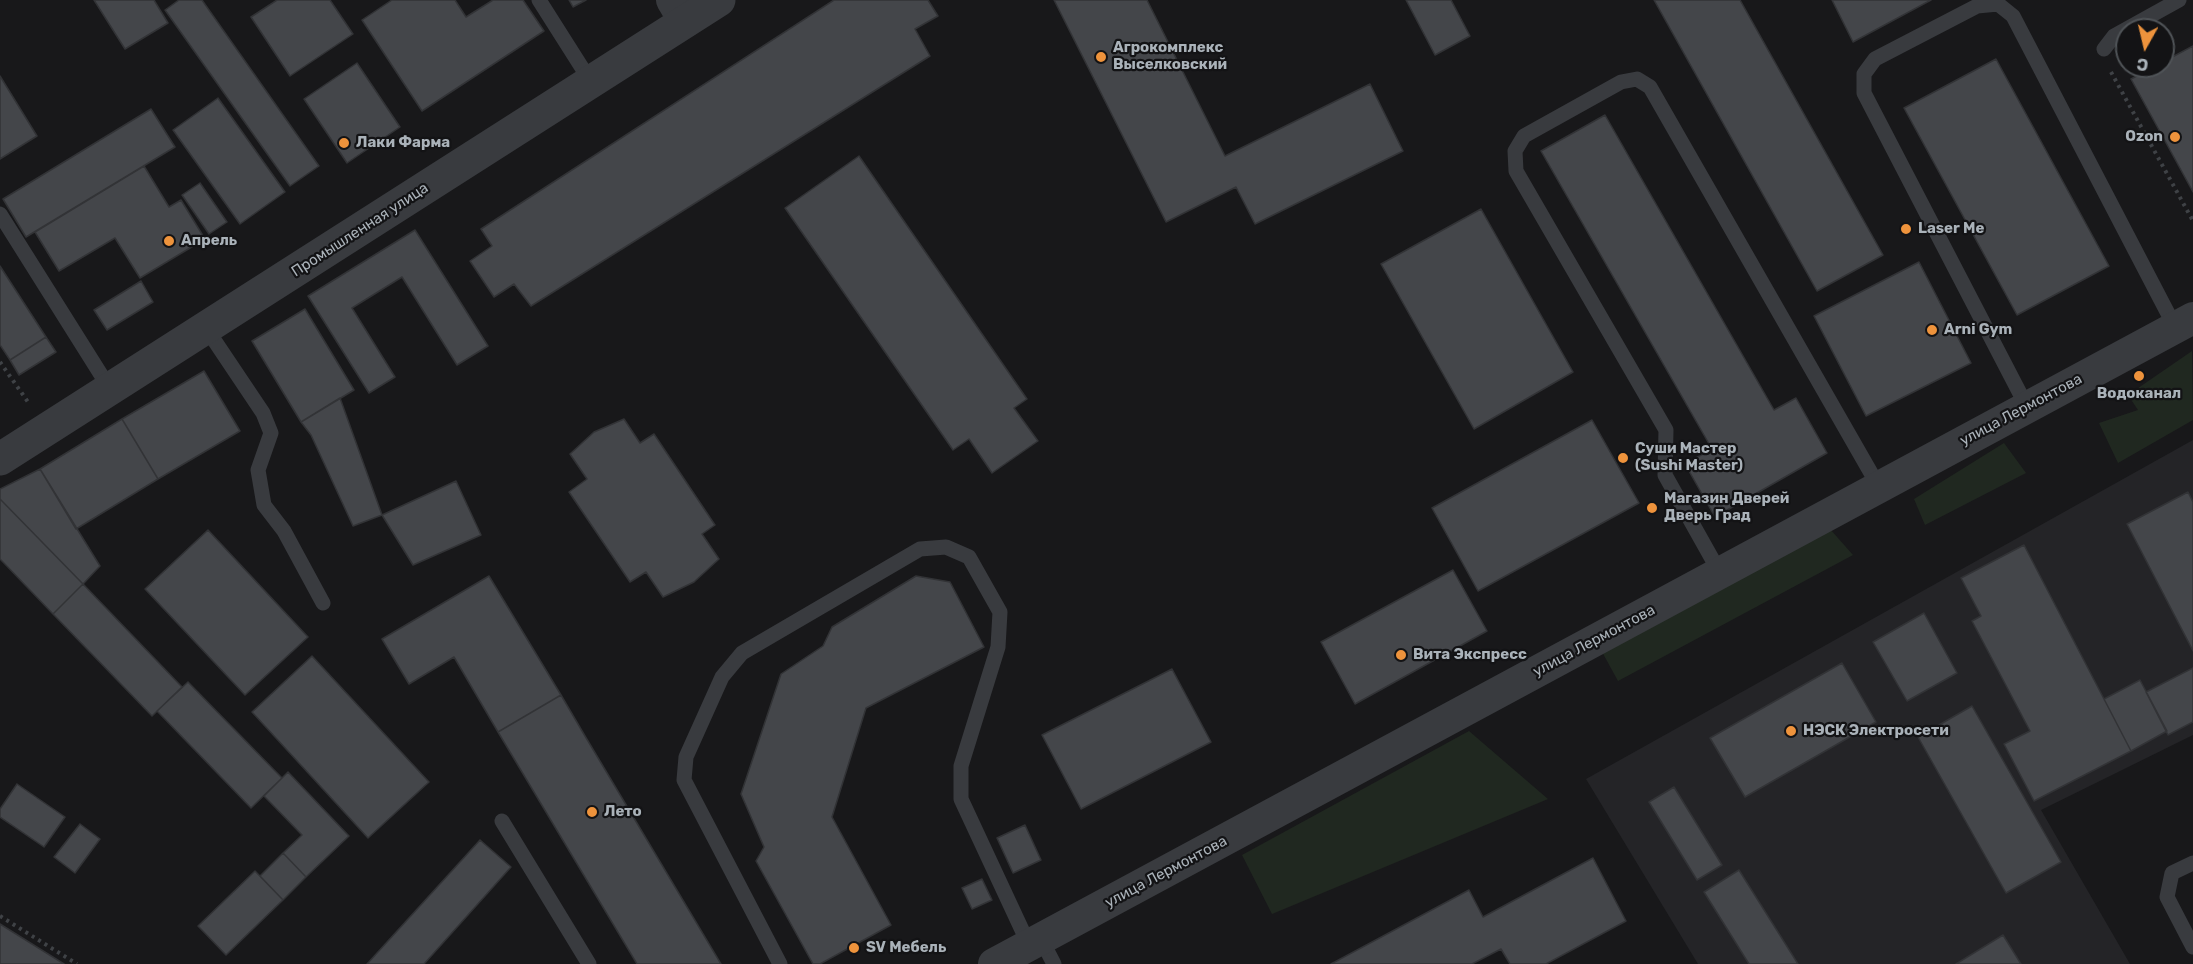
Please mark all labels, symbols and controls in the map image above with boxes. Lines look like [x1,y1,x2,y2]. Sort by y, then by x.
north arrow [2115,18,2175,78]
place label: Агрокомплекс Выселковский [1113,39,1227,74]
marker: Агрокомплекс Выселковский [1094,50,1108,64]
text: С [2136,54,2150,75]
place label: Ozon [2125,128,2163,146]
marker: Ozon [2168,130,2182,144]
place label: Лаки Фарма [356,134,450,152]
marker: Лаки Фарма [337,136,351,150]
street label: Промышленная улица [288,179,432,281]
place label: Laser Me [1918,220,1984,238]
marker: Laser Me [1899,222,1913,236]
place label: Апрель [181,232,237,250]
marker: Апрель [162,234,176,248]
place label: Arni Gym [1944,321,2012,339]
marker: Arni Gym [1925,323,1939,337]
marker: Водоканал [2132,369,2146,383]
street label: улица Лермонтова [1957,370,2085,450]
place label: Водоканал [2097,385,2181,403]
place label: Суши Мастер (Sushi Master) [1635,440,1743,475]
marker: Суши Мастер (Sushi Master) [1616,451,1630,465]
place label: Магазин Дверей Дверь Град [1664,490,1789,525]
marker: Магазин Дверей Дверь Град [1645,501,1659,515]
street label: улица Лермонтова [1530,601,1658,681]
place label: Вита Экспресс [1413,646,1527,664]
marker: Вита Экспресс [1394,648,1408,662]
place label: НЭСК Электросети [1803,722,1949,740]
marker: НЭСК Электросети [1784,724,1798,738]
place label: Лето [604,803,642,821]
marker: Лето [585,805,599,819]
street label: улица Лермонтова [1102,832,1230,912]
place label: SV Мебель [866,939,946,957]
marker: SV Мебель [847,941,861,955]

